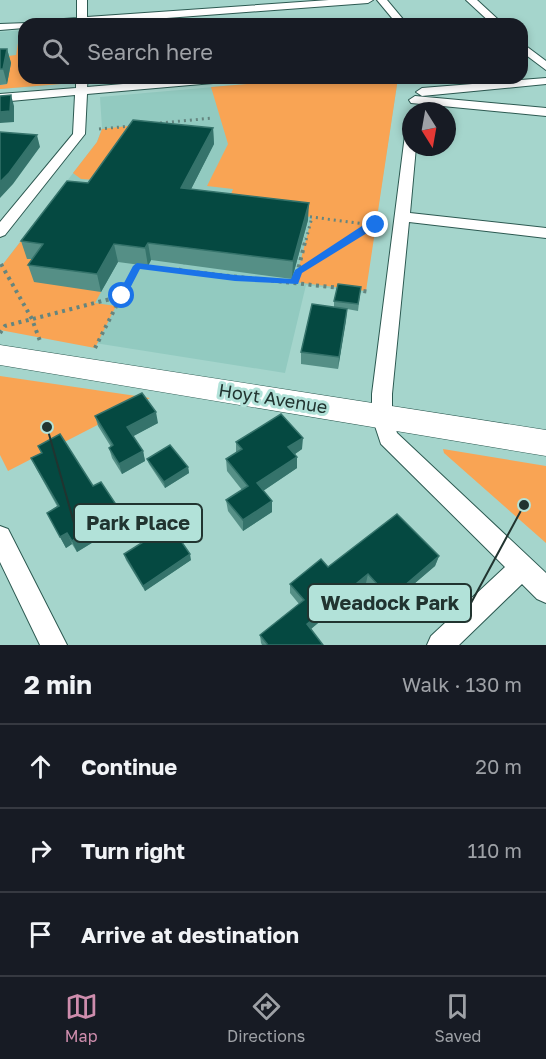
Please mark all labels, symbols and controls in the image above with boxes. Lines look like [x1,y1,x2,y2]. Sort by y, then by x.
search box [18,18,528,84]
icon: search [39,35,72,68]
text: Search here [87,38,213,65]
north arrow [402,102,456,156]
route end [362,211,388,237]
route start [108,282,134,308]
street label: Hoyt Avenue [217,379,329,417]
callout: Park Place [74,504,202,542]
text: Park Place [86,510,190,534]
callout: Weadock Park [308,584,471,622]
text: Weadock Park [321,590,460,614]
text: 2 min [24,669,92,700]
text: Walk · 130 m [402,672,522,696]
icon: ahead [24,750,57,783]
text: Continue [81,753,177,780]
text: 20 m [475,754,522,778]
icon: right [24,834,57,867]
text: Turn right [81,837,185,864]
text: 110 m [468,838,522,862]
icon: arrive [24,918,57,951]
text: Arrive at destination [81,921,299,948]
tab: Map [65,990,98,1046]
tab: Directions [227,990,305,1046]
tab: Saved [435,990,481,1046]

